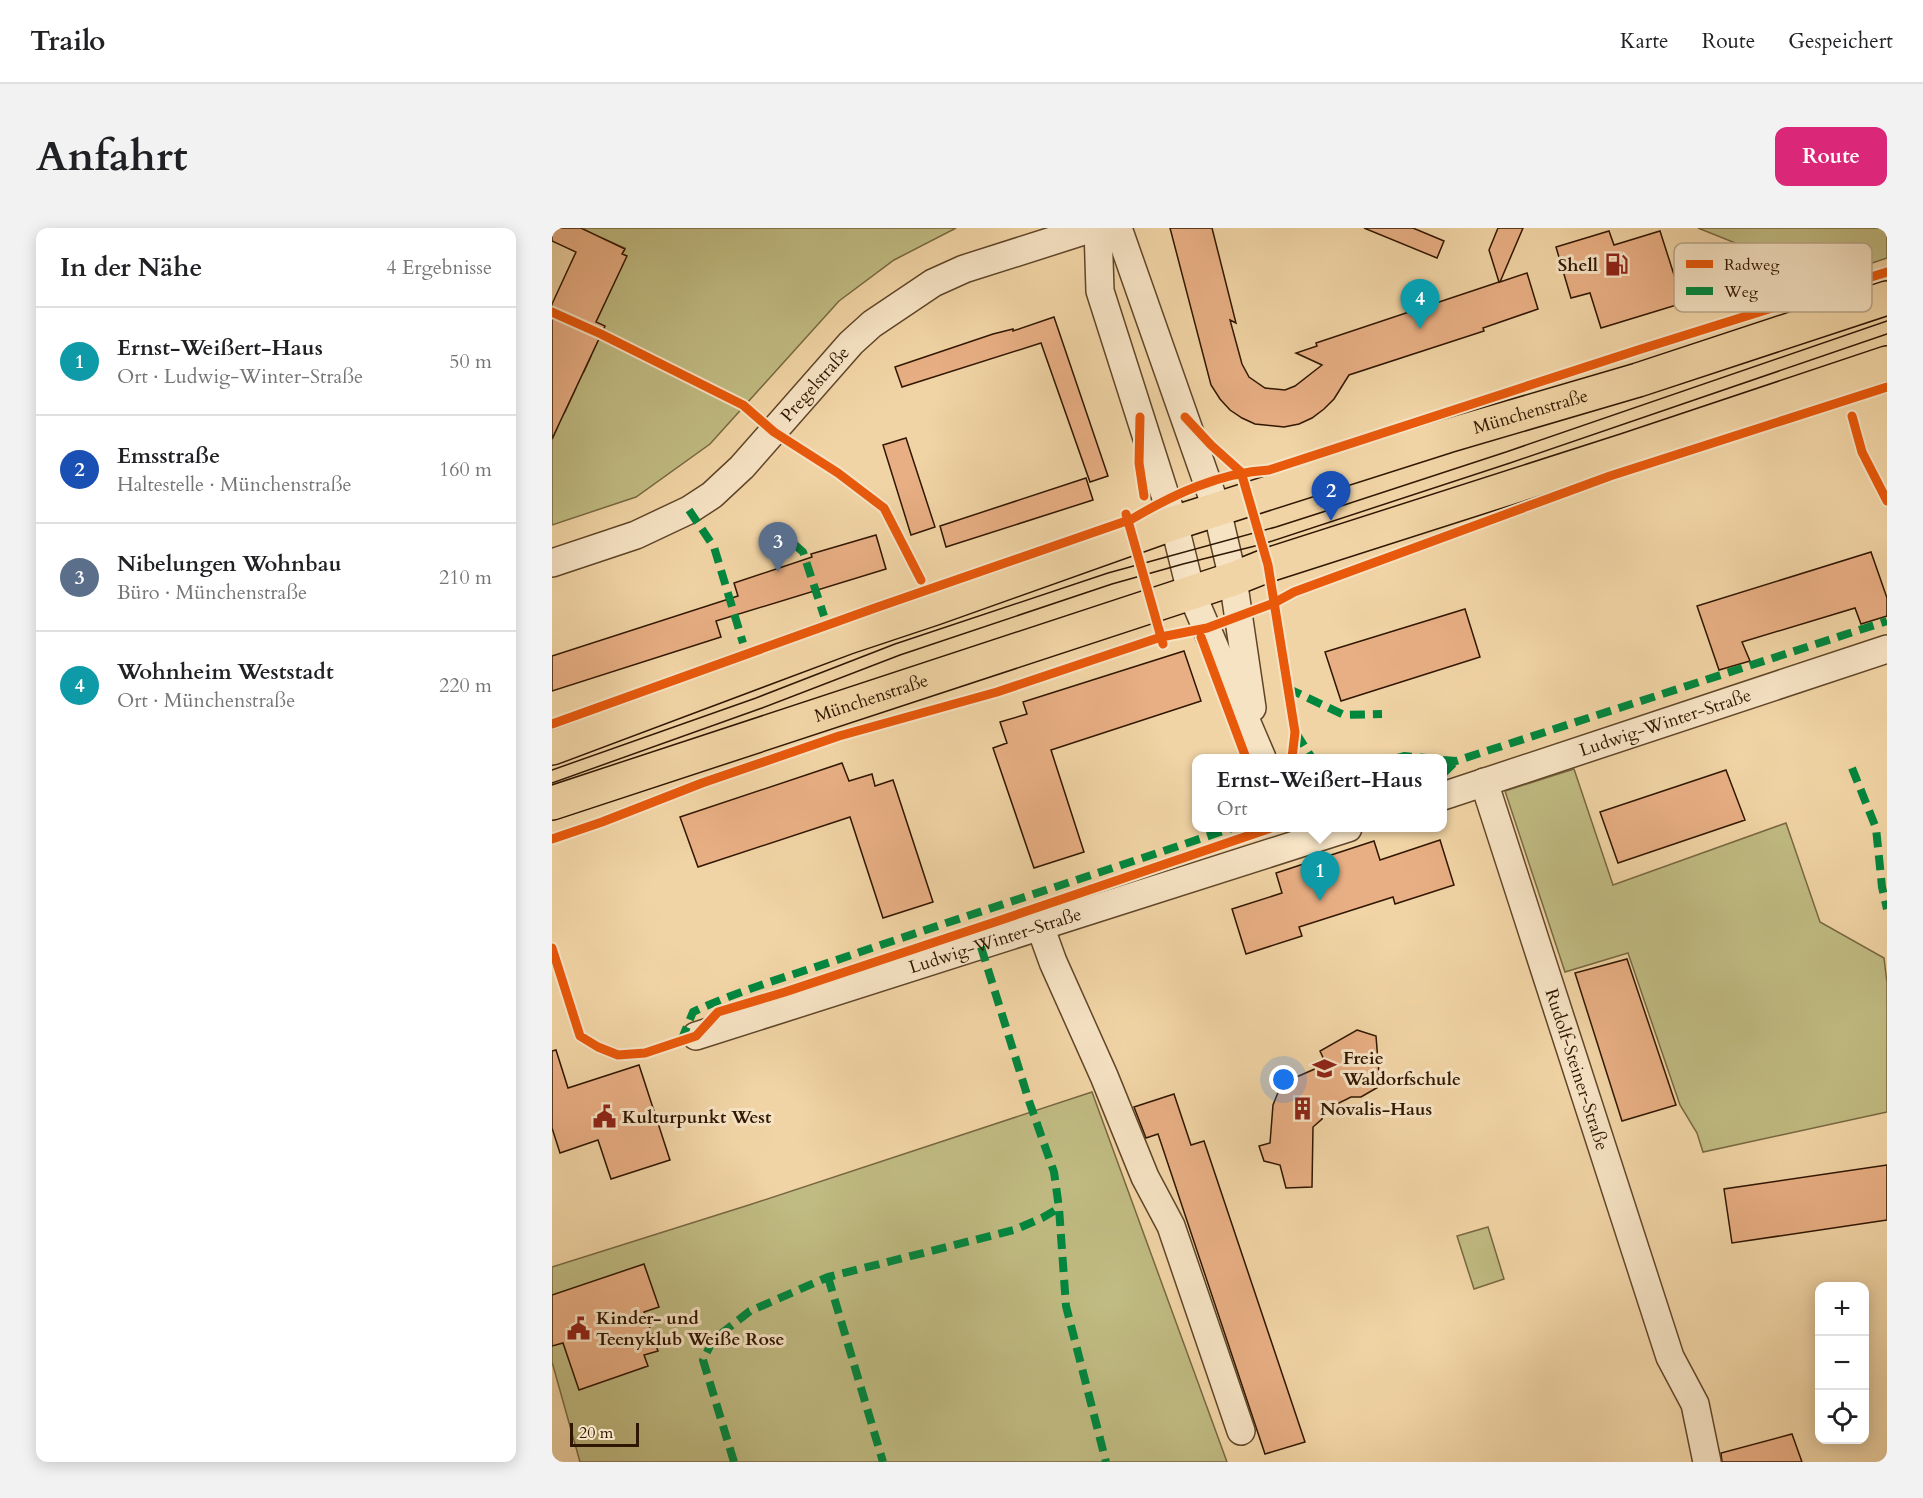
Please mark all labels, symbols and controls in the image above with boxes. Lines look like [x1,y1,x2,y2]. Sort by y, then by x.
text: Trailo [30,22,105,60]
text: Karte [1620,27,1669,56]
text: Route [1702,27,1755,56]
text: Gespeichert [1788,27,1893,56]
button: Route [1775,127,1887,186]
text: Anfahrt [36,128,188,185]
legend [1674,243,1872,312]
text: In der Nähe [60,250,202,285]
fuel station icon: Shell [1603,252,1629,278]
place label: Shell [1558,253,1598,278]
text: 4 Ergebnisse [386,254,492,281]
text: Radweg [1724,254,1780,276]
pin: 4 [1400,279,1440,329]
text: Weg [1723,281,1758,303]
text: Ernst-Weißert-Haus [117,333,323,363]
street label: Pregelstraße [775,341,855,428]
text: 1 [74,348,85,375]
text: 50 m [449,348,492,375]
text: Ort · Ludwig-Winter-Straße [117,363,363,390]
street label: Münchenstraße [1470,383,1591,441]
text: Emsstraße [117,441,220,471]
text: 2 [74,456,85,483]
text: 160 m [439,456,492,483]
text: Haltestelle · Münchenstraße [117,471,352,498]
pin: 2 [1312,472,1350,521]
pin: 3 [758,522,798,572]
text: Nibelungen Wohnbau [117,549,342,579]
text: 3 [74,564,85,591]
text: 210 m [439,564,492,591]
text: Büro · Münchenstraße [117,579,307,606]
text: Wohnheim Weststadt [117,657,334,687]
street label: Münchenstraße [811,668,932,729]
text: 4 [74,672,85,699]
text: 220 m [439,672,492,699]
street label: Ludwig-Winter-Straße [1576,683,1755,763]
text: Ort · Münchenstraße [117,687,295,714]
popup [1192,754,1447,832]
text: Ernst-Weißert-Haus [1217,765,1422,795]
text: Ort [1217,795,1247,822]
pin: 1 [1300,852,1340,901]
street label: Ludwig-Winter-Straße [906,902,1085,980]
street label: Rudolf-Steiner-Straße [1539,985,1614,1154]
place label: Freie Waldorfschule [1342,1046,1461,1092]
school or university icon: Freie Waldorfschule [1312,1055,1338,1081]
your location [1269,1065,1298,1094]
building icon: Novalis-Haus [1289,1096,1315,1122]
place label: Novalis-Haus [1320,1097,1432,1122]
public building icon: Kulturpunkt West [591,1104,617,1130]
place label: Kulturpunkt West [622,1105,772,1130]
map controls [1815,1282,1869,1444]
button: + [1815,1282,1869,1336]
place label: Kinder- und Teenyklub Weiße Rose [596,1306,785,1352]
public building icon: Kinder- und Teenyklub Weiße Rose [565,1315,591,1341]
button: − [1815,1336,1869,1390]
button: locate [1815,1390,1869,1444]
scale bar [570,1420,639,1448]
text: 20 m [579,1422,613,1444]

